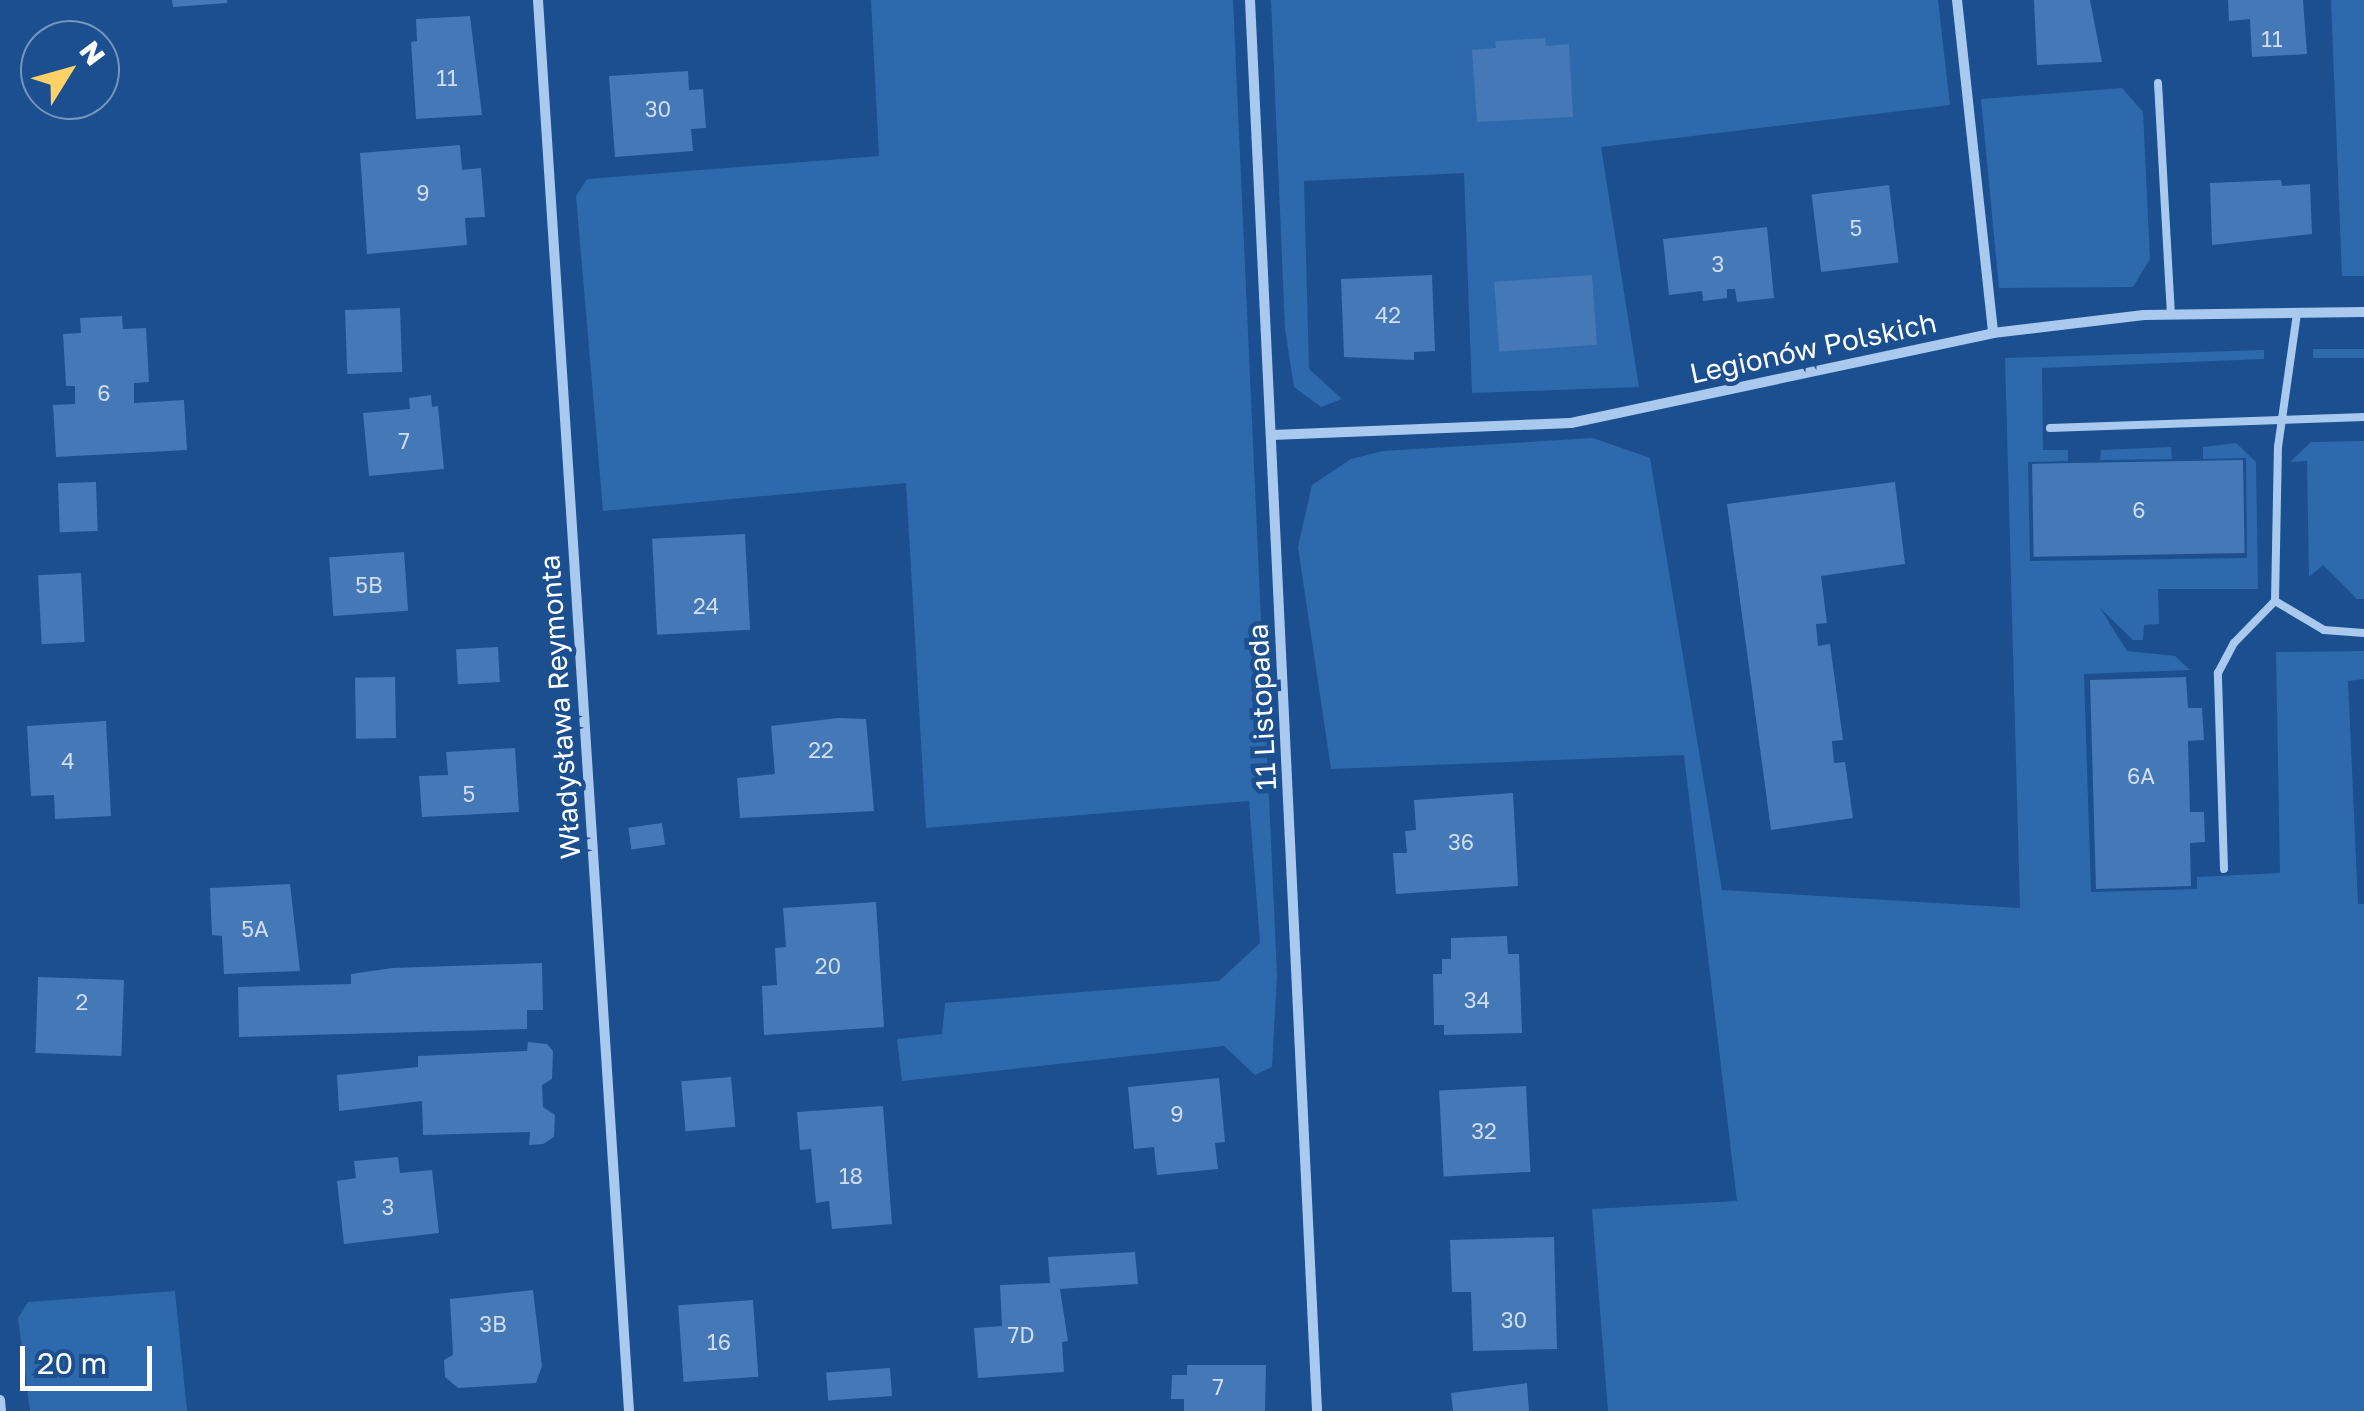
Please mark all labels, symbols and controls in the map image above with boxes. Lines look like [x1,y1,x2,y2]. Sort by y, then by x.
north arrow [20,20,120,120]
house number: 11 [2261,26,2283,52]
text: N [73,34,112,71]
house number: 11 [436,65,458,91]
house number: 30 [645,96,671,122]
house number: 9 [416,180,430,206]
house number: 5 [1850,215,1862,241]
house number: 3 [1712,251,1724,277]
house number: 42 [1375,302,1401,328]
street label: Legionów Polskich [1687,305,1939,391]
house number: 6 [97,380,111,406]
house number: 7 [398,428,410,454]
house number: 6 [2132,497,2146,523]
street label: Władysława Reymonta [533,554,587,860]
house number: 5B [355,572,383,598]
house number: 24 [693,593,719,619]
street label: 11 Listopada [1241,623,1283,791]
house number: 22 [808,737,834,763]
house number: 4 [61,748,75,774]
house number: 6A [2127,763,2155,789]
house number: 5 [463,781,475,807]
house number: 36 [1448,829,1474,855]
house number: 5A [241,916,269,942]
house number: 20 [815,953,841,979]
house number: 34 [1464,987,1490,1013]
house number: 2 [76,989,88,1015]
house number: 9 [1170,1101,1184,1127]
house number: 32 [1471,1118,1497,1144]
house number: 18 [839,1163,863,1189]
house number: 3 [382,1194,394,1220]
house number: 30 [1501,1307,1527,1333]
house number: 3B [479,1311,507,1337]
house number: 7D [1007,1322,1035,1348]
scale bar [25,1326,158,1388]
house number: 16 [707,1329,731,1355]
text: 20 m [37,1345,107,1381]
house number: 7 [1212,1374,1224,1400]

